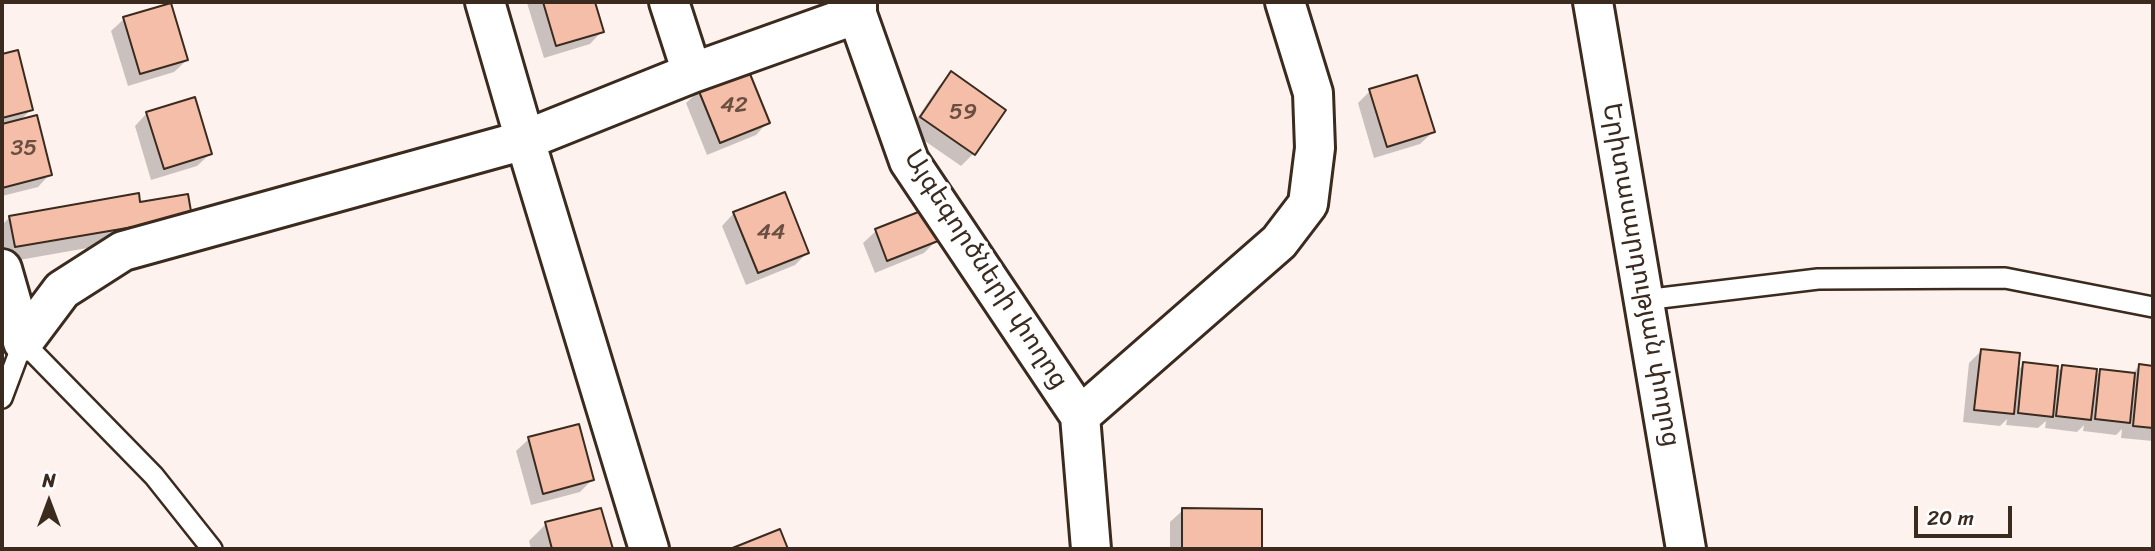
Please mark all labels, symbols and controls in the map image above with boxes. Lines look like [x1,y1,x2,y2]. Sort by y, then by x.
house number: 42 [720,92,748,120]
house number: 59 [949,99,977,127]
street label: Երիտասարդության փողոց [1594,101,1686,449]
house number: 35 [11,135,37,163]
street label: Այգեգործների փողոց [896,145,1074,395]
house number: 44 [757,219,785,247]
text: N [42,464,56,497]
north arrow [14,467,84,537]
scale bar [1917,491,2015,536]
text: 20 m [1927,499,1974,537]

